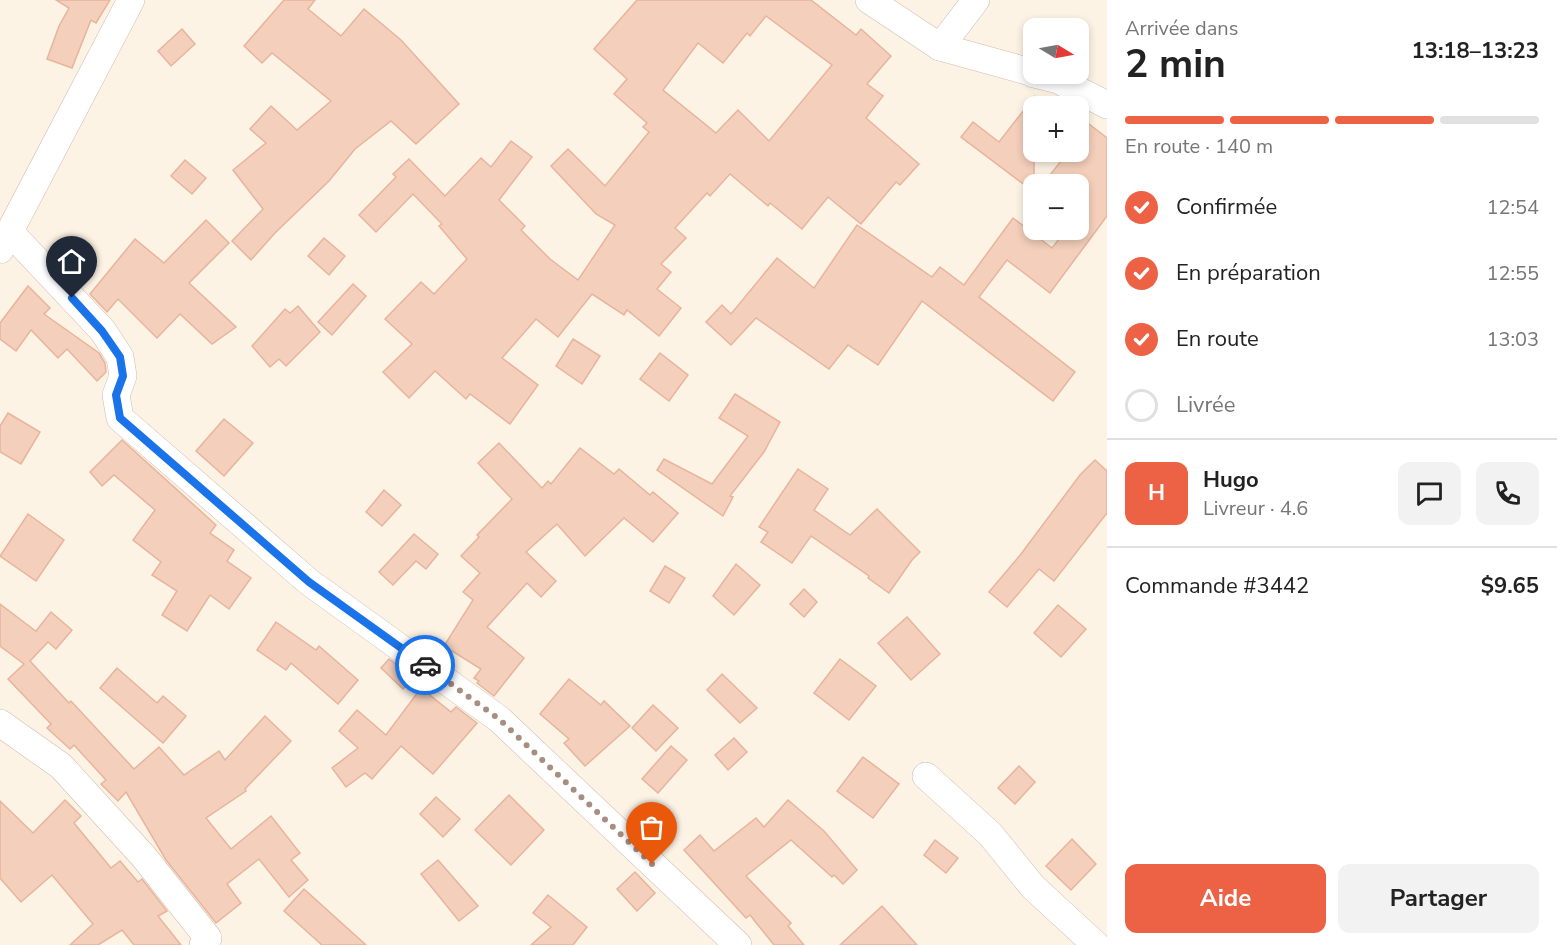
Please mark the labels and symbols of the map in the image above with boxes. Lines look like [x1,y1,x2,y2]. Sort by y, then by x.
north arrow [1023,18,1089,84]
pin [46,236,97,298]
courier [395,635,455,695]
pin [626,802,677,864]

